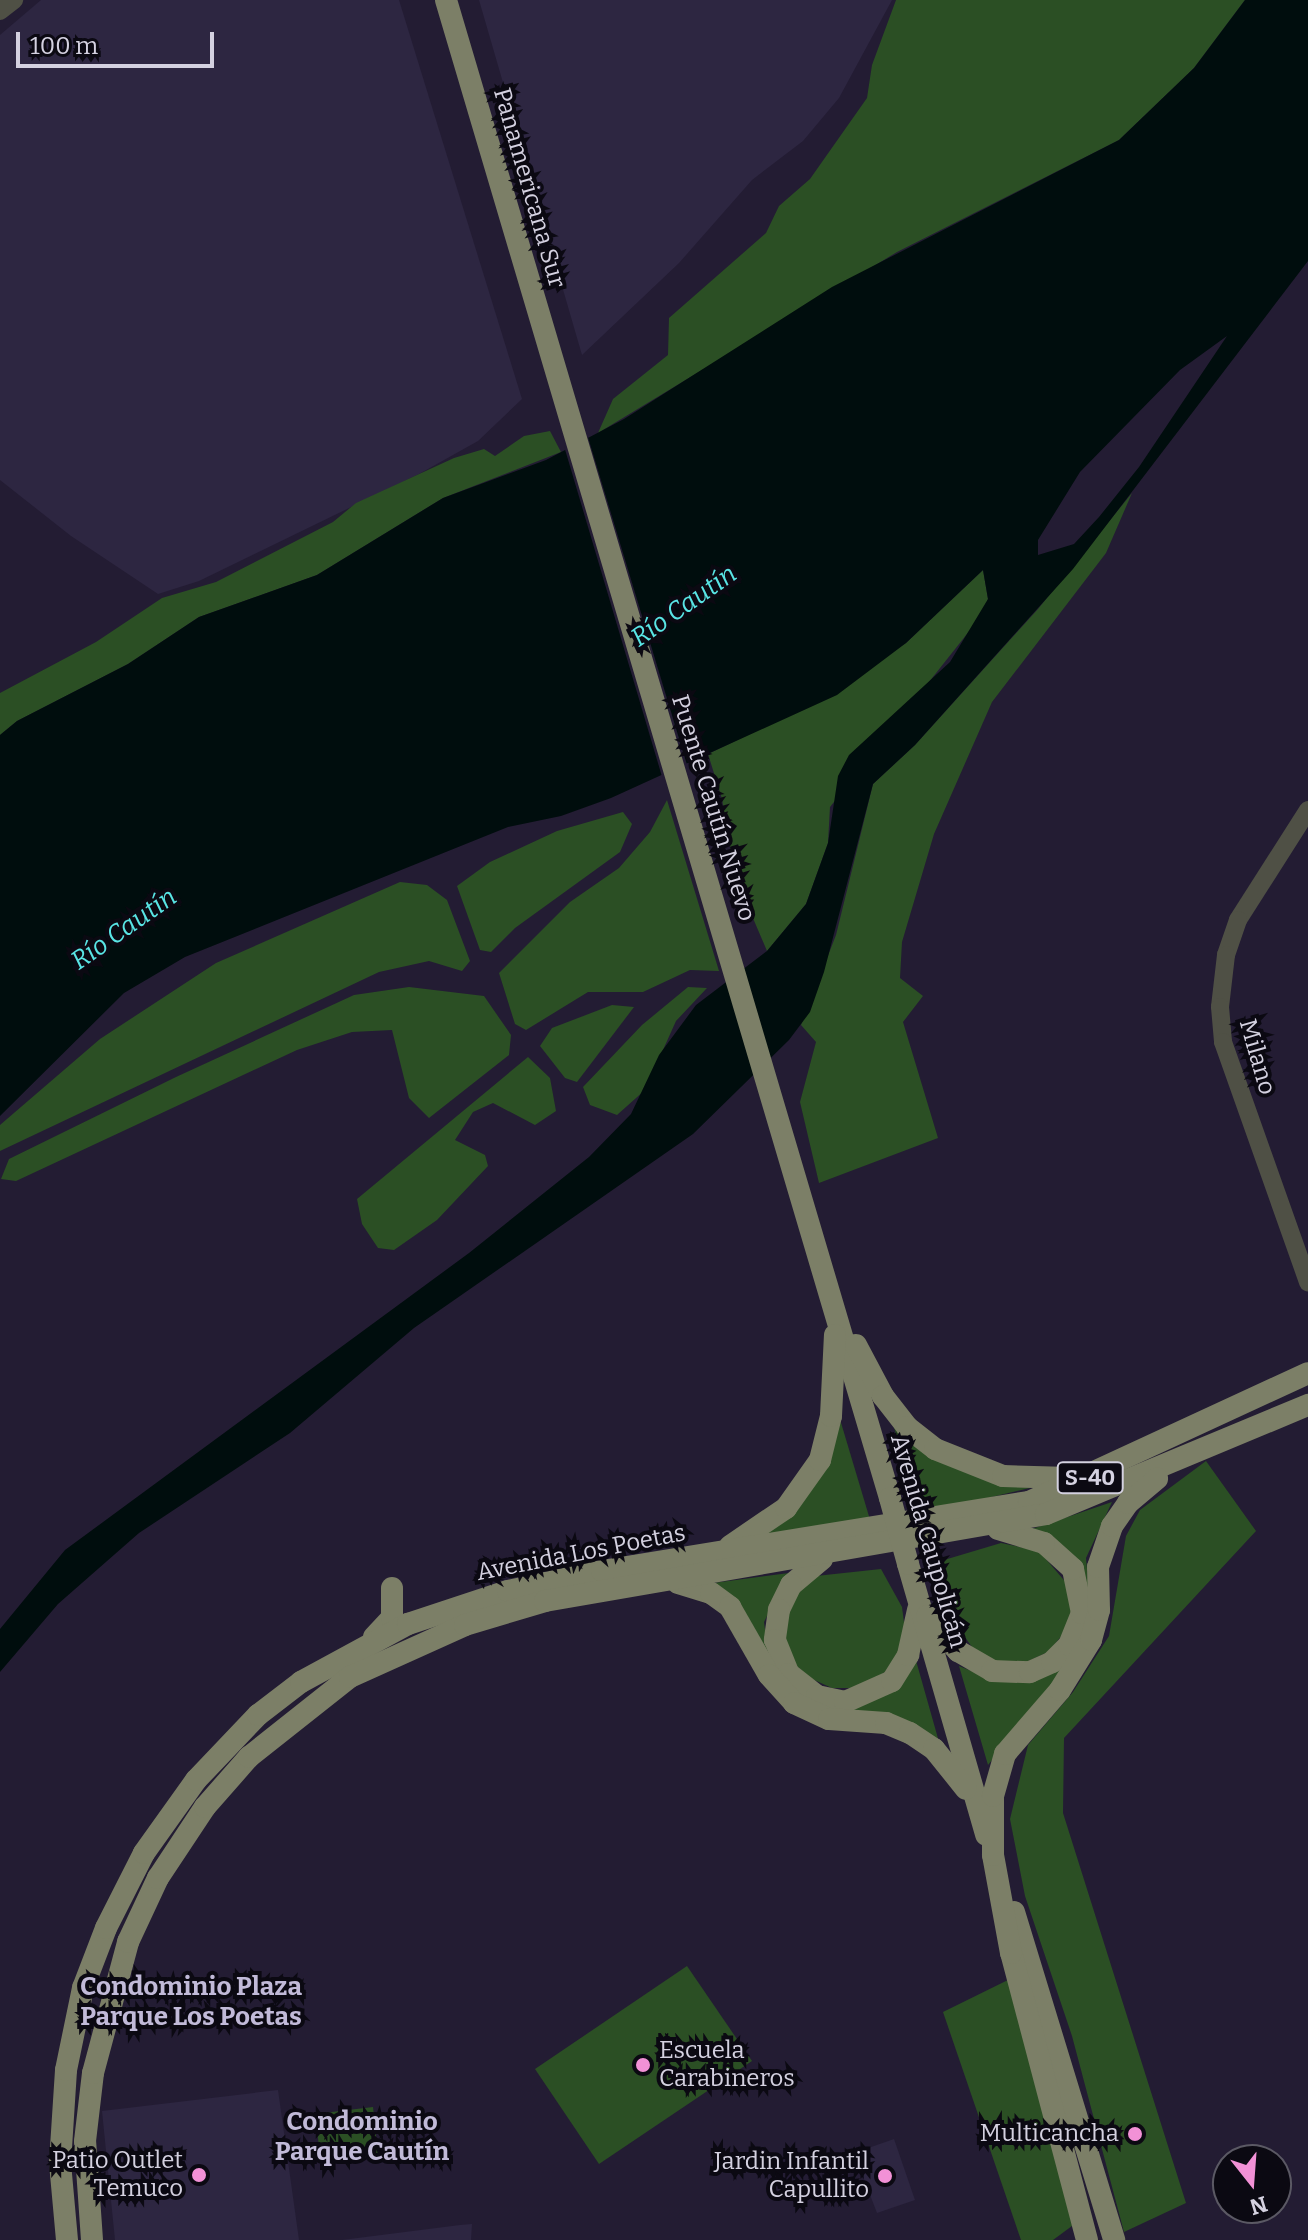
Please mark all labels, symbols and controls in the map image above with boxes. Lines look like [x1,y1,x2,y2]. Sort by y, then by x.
scale bar [20,16,218,66]
text: 100 m [30,32,98,60]
street label: Panamericana Sur [487,85,571,291]
water label: Río Cautín [625,558,743,654]
street label: Puente Cautín Nuevo [665,691,761,925]
water label: Río Cautín [65,881,183,977]
street label: Milano [1233,1016,1281,1098]
street label: Avenida Caupolicán [884,1431,972,1651]
road number: S-40 [1056,1460,1124,1496]
street label: Avenida Los Poetas [474,1519,688,1587]
district label: Condominio Plaza Parque Los Poetas [80,1971,302,2032]
place label: Escuela Carabineros [659,2037,795,2093]
marker: Escuela Carabineros [634,2056,652,2074]
district label: Condominio Parque Cautín [275,2106,449,2168]
place label: Multicancha [980,2120,1119,2148]
marker: Multicancha [1126,2125,1144,2143]
north arrow [1212,2144,1292,2224]
place label: Patio Outlet Temuco [52,2147,183,2203]
place label: Jardin Infantil Capullito [714,2148,869,2204]
marker: Patio Outlet Temuco [190,2166,208,2184]
marker: Jardin Infantil Capullito [876,2167,894,2185]
text: N [1247,2190,1271,2221]

